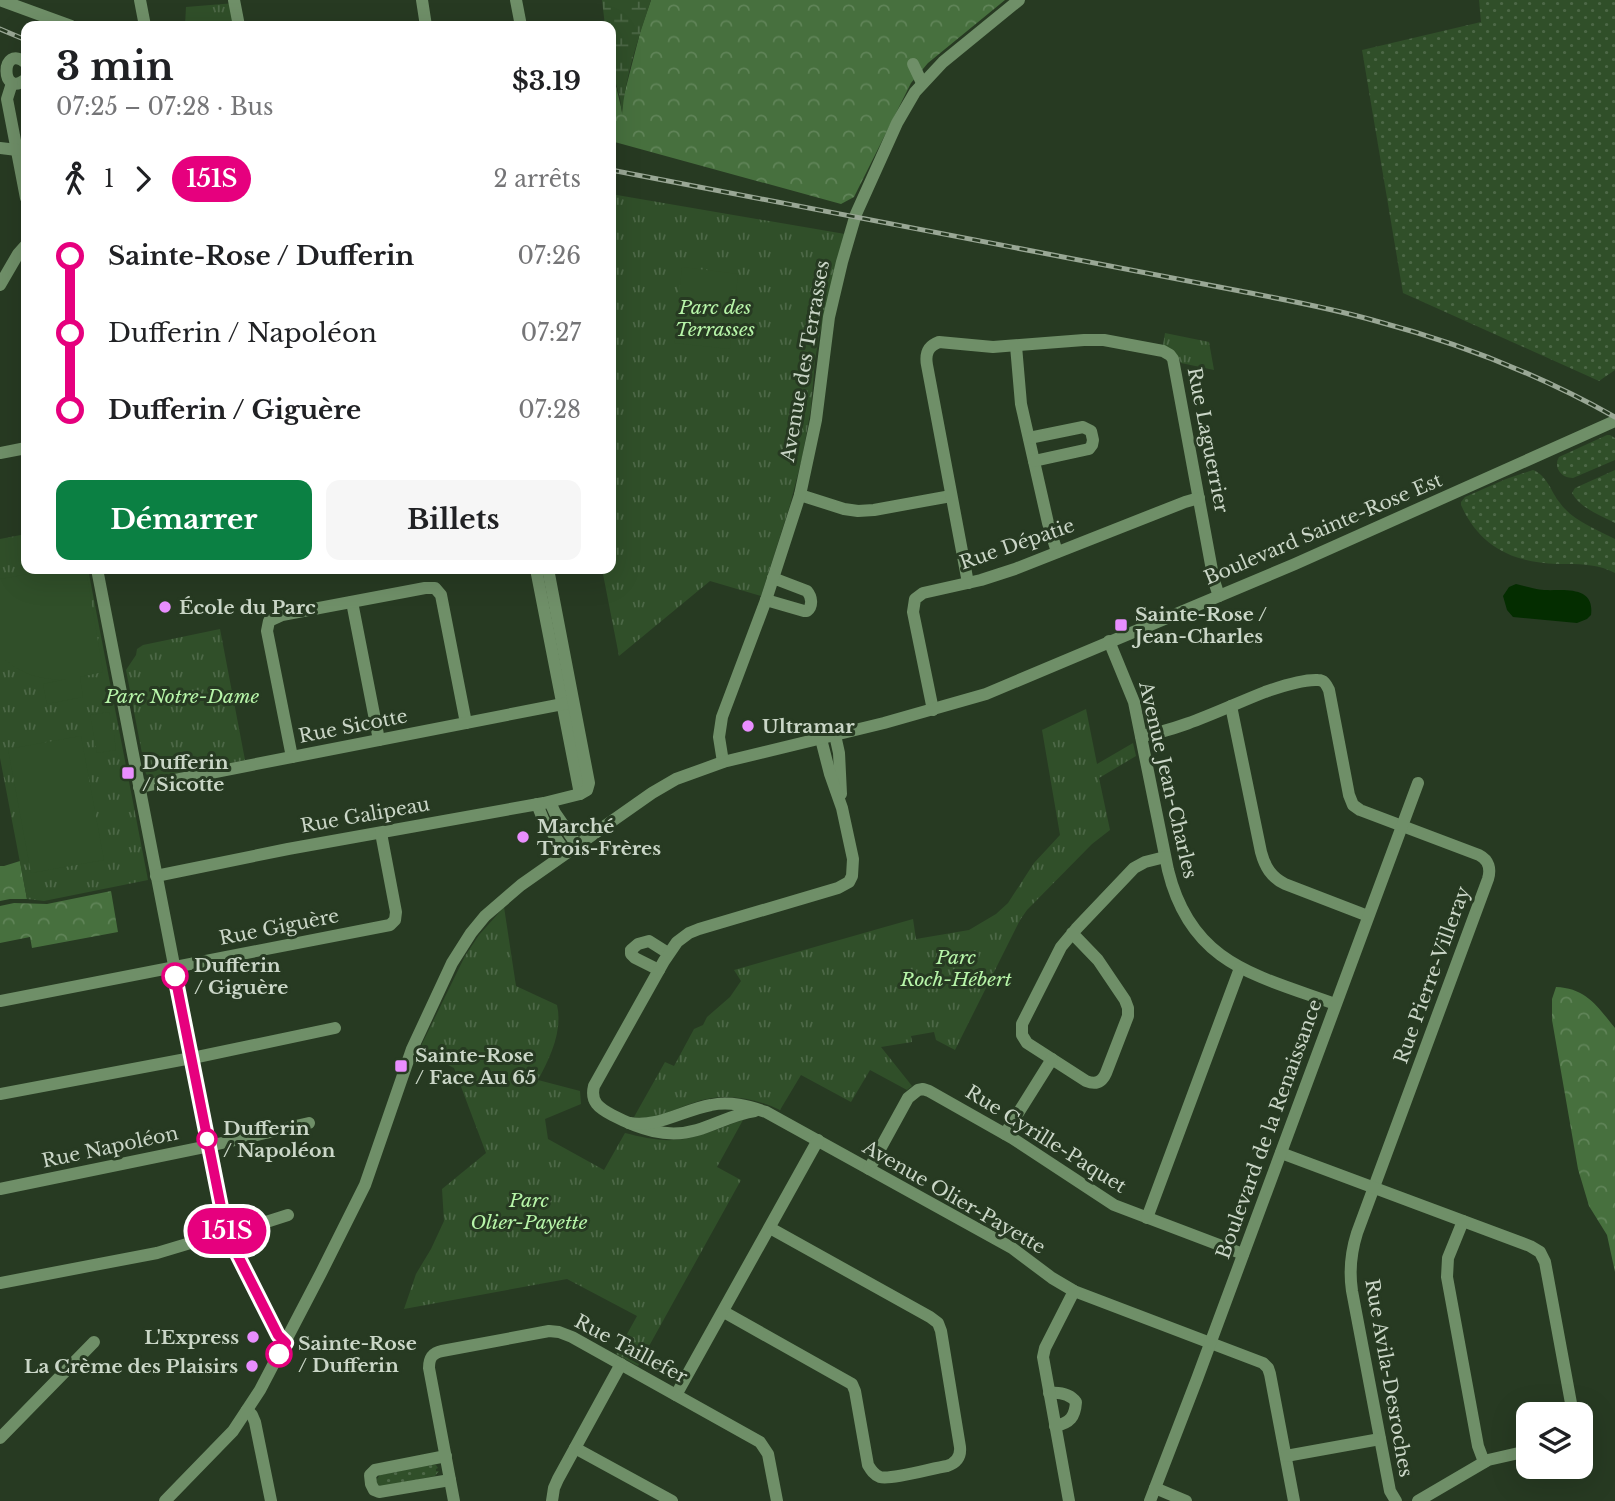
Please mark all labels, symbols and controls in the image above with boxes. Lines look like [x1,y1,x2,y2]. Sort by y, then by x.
text: 3 min [56,43,174,90]
text: $3.19 [512,65,581,97]
text: 07:25 – 07:28 · Bus [56,93,273,121]
icon: walk [56,160,94,198]
icon: forward [124,160,162,198]
text: 151S [186,164,237,193]
text: 1 [104,165,114,193]
text: 2 arrêts [493,165,581,193]
text: Sainte-Rose / Dufferin [108,240,414,272]
text: 07:26 [518,242,581,270]
street label: Avenue des Terrasses [776,258,834,465]
park label: Parc des Terrasses [675,296,755,341]
text: Dufferin / Napoléon [108,317,377,349]
text: 07:27 [521,319,581,347]
street label: Rue Laguerrier [1183,365,1233,515]
text: Dufferin / Giguère [108,394,361,426]
text: 07:28 [518,396,581,424]
street label: Boulevard Sainte-Rose Est [1200,468,1446,590]
button: Démarrer [56,480,312,560]
button: Billets [326,480,581,560]
street label: Rue Dépatie [957,514,1077,574]
place label: École du Parc [179,596,316,619]
marker: École du Parc [157,599,173,615]
place label: Sainte-Rose / Jean-Charles [1131,603,1267,648]
marker: Sainte-Rose / Jean-Charles [1113,617,1129,633]
street label: Avenue Jean-Charles [1134,678,1202,881]
park label: Parc Notre-Dame [104,685,259,708]
street label: Rue Sicotte [297,704,409,748]
place label: Ultramar [762,715,855,738]
marker: Ultramar [740,718,756,734]
place label: Dufferin / Sicotte [142,751,229,796]
marker: Dufferin / Sicotte [120,765,136,781]
street label: Rue Galipeau [299,792,432,838]
place label: Marché Trois-Frères [537,815,661,860]
marker: Marché Trois-Frères [515,829,531,845]
street label: Rue Pierre-Villeray [1389,883,1475,1067]
street label: Rue Giguère [217,904,341,950]
park label: Parc Roch-Hébert [899,946,1012,991]
place label: Dufferin / Giguère [194,954,288,999]
marker: Dufferin / Giguère [162,963,188,989]
street label: Boulevard de la Renaissance [1211,996,1327,1262]
place label: Sainte-Rose / Face Au 65 [415,1044,536,1089]
marker: Sainte-Rose / Face Au 65 [393,1058,409,1074]
street label: Rue Cyrille-Paquet [961,1080,1131,1198]
place label: Dufferin / Napoléon [223,1117,335,1162]
street label: Rue Napoléon [40,1121,180,1173]
marker: Dufferin / Napoléon [197,1129,217,1149]
street label: Avenue Olier-Payette [858,1135,1049,1259]
park label: Parc Olier-Payette [471,1189,588,1234]
line badge: 151S [178,1208,276,1254]
text: 151S [201,1216,253,1245]
street label: Rue Avila-Desroches [1360,1277,1418,1479]
street label: Rue Taillefer [571,1310,691,1388]
place label: L'Express [144,1326,239,1349]
marker: L'Express [245,1329,261,1345]
place label: Sainte-Rose / Dufferin [298,1332,417,1377]
marker: Sainte-Rose / Dufferin [266,1341,292,1367]
place label: La Crème des Plaisirs [24,1355,238,1378]
marker: La Crème des Plaisirs [244,1358,260,1374]
map controls [1516,1402,1593,1479]
button: layers [1516,1402,1593,1479]

